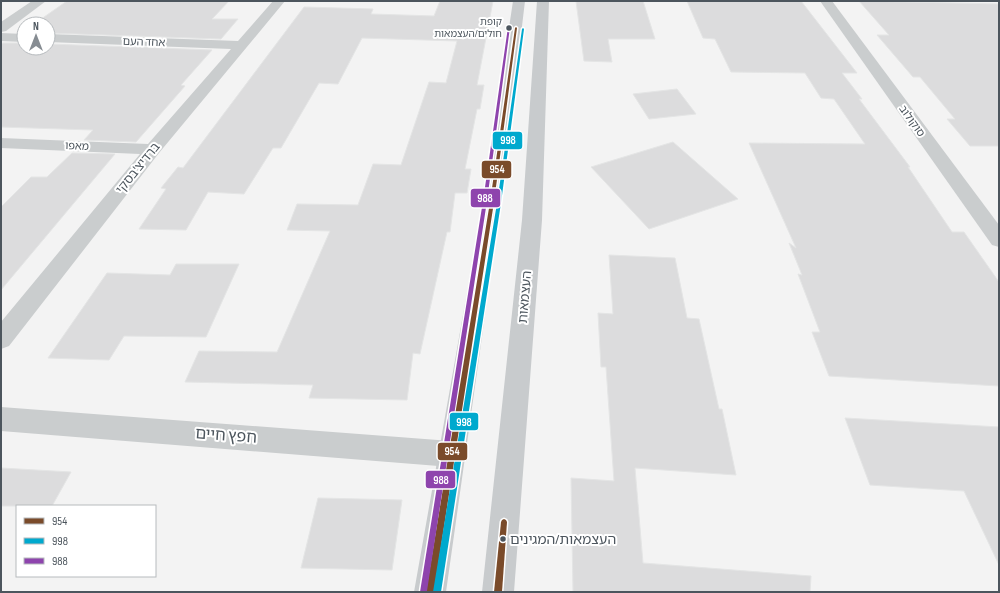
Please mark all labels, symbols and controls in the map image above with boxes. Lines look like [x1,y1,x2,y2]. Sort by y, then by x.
north arrow [16,16,56,56]
place label: קופת חולים/העצמאות [434,16,502,40]
text: N [33,20,39,33]
marker: קופת חולים/העצמאות [504,23,514,33]
street label: אחד העם [122,35,166,49]
street label: סוקולוב [896,103,928,139]
line badge: 998 [492,131,523,150]
text: 998 [500,134,516,147]
street label: מאפו [65,139,89,153]
street label: ברדיצ'בסקי [112,139,164,197]
line badge: 954 [481,160,512,179]
text: 954 [489,163,505,176]
line badge: 988 [470,188,501,208]
text: 988 [477,192,493,205]
street label: העצמאות [515,270,535,324]
line badge: 998 [449,412,479,431]
text: 998 [456,416,472,429]
street label: חפץ חיים [195,424,257,448]
line badge: 954 [437,442,468,461]
text: 954 [444,445,460,458]
line badge: 988 [425,470,456,489]
text: 988 [433,474,449,487]
legend [16,505,156,577]
text: 954 [52,514,67,529]
place label: העצמאות/המגינים [510,531,616,548]
text: 998 [52,534,68,549]
marker: העצמאות/המגינים [498,534,508,544]
text: 988 [52,554,68,569]

